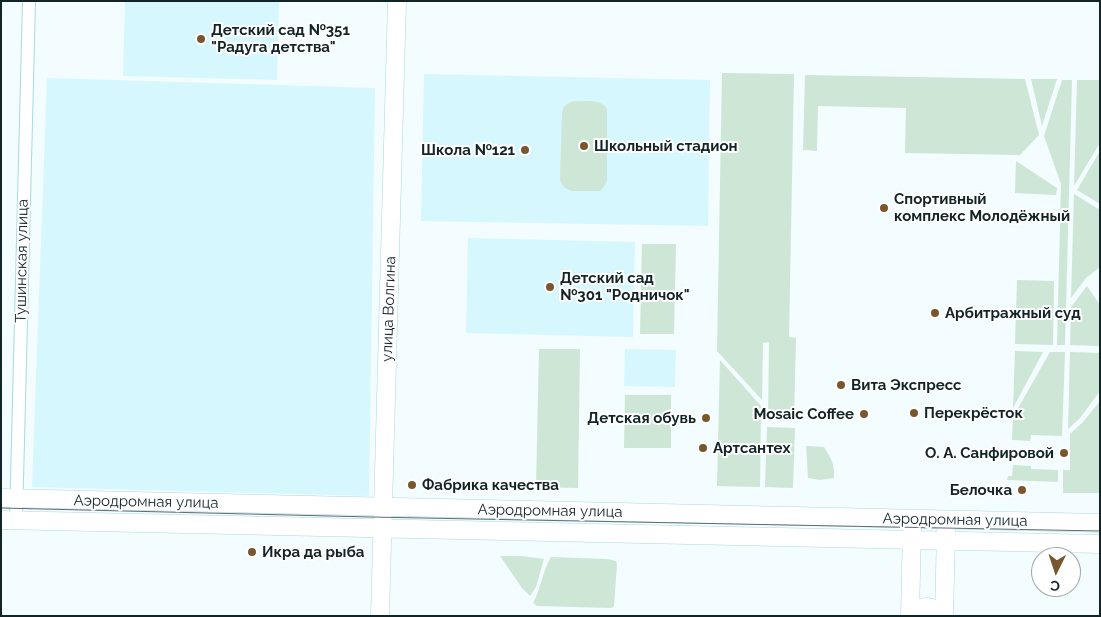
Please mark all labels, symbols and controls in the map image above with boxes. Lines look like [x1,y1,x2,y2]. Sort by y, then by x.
place label: Детский сад №351 "Радуга детства" [211,21,350,56]
marker: Детский сад №351 "Радуга детства" [195,33,207,45]
place label: Школьный стадион [594,137,738,155]
marker: Школьный стадион [578,140,590,152]
place label: Школа №121 [421,141,515,159]
marker: Школа №121 [519,144,531,156]
place label: Спортивный комплекс Молодёжный [894,190,1070,225]
street label: Тушинская улица [12,199,32,323]
marker: Спортивный комплекс Молодёжный [878,202,890,214]
street label: улица Волгина [378,256,400,362]
place label: Детский сад №301 "Родничок" [560,269,690,304]
marker: Детский сад №301 "Родничок" [544,281,556,293]
place label: Арбитражный суд [945,304,1081,322]
marker: Арбитражный суд [929,307,941,319]
place label: Вита Экспресс [851,376,961,394]
marker: Вита Экспресс [835,379,847,391]
place label: Перекрёсток [924,404,1023,422]
place label: Mosaic Coffee [753,405,854,423]
marker: Перекрёсток [908,407,920,419]
marker: Mosaic Coffee [858,408,870,420]
place label: Детская обувь [587,409,696,427]
marker: Детская обувь [700,412,712,424]
place label: Артсантех [713,439,791,457]
marker: Артсантех [697,442,709,454]
place label: О. А. Санфировой [925,444,1054,462]
marker: О. А. Санфировой [1058,447,1070,459]
place label: Фабрика качества [422,476,559,494]
marker: Фабрика качества [406,479,418,491]
place label: Белочка [950,481,1012,499]
marker: Белочка [1016,484,1028,496]
street label: Аэродромная улица [73,492,219,512]
street label: Аэродромная улица [477,501,623,521]
street label: Аэродромная улица [882,510,1028,530]
place label: Икра да рыба [262,543,364,561]
marker: Икра да рыба [246,546,258,558]
north arrow [1031,547,1081,597]
text: С [1050,578,1060,594]

